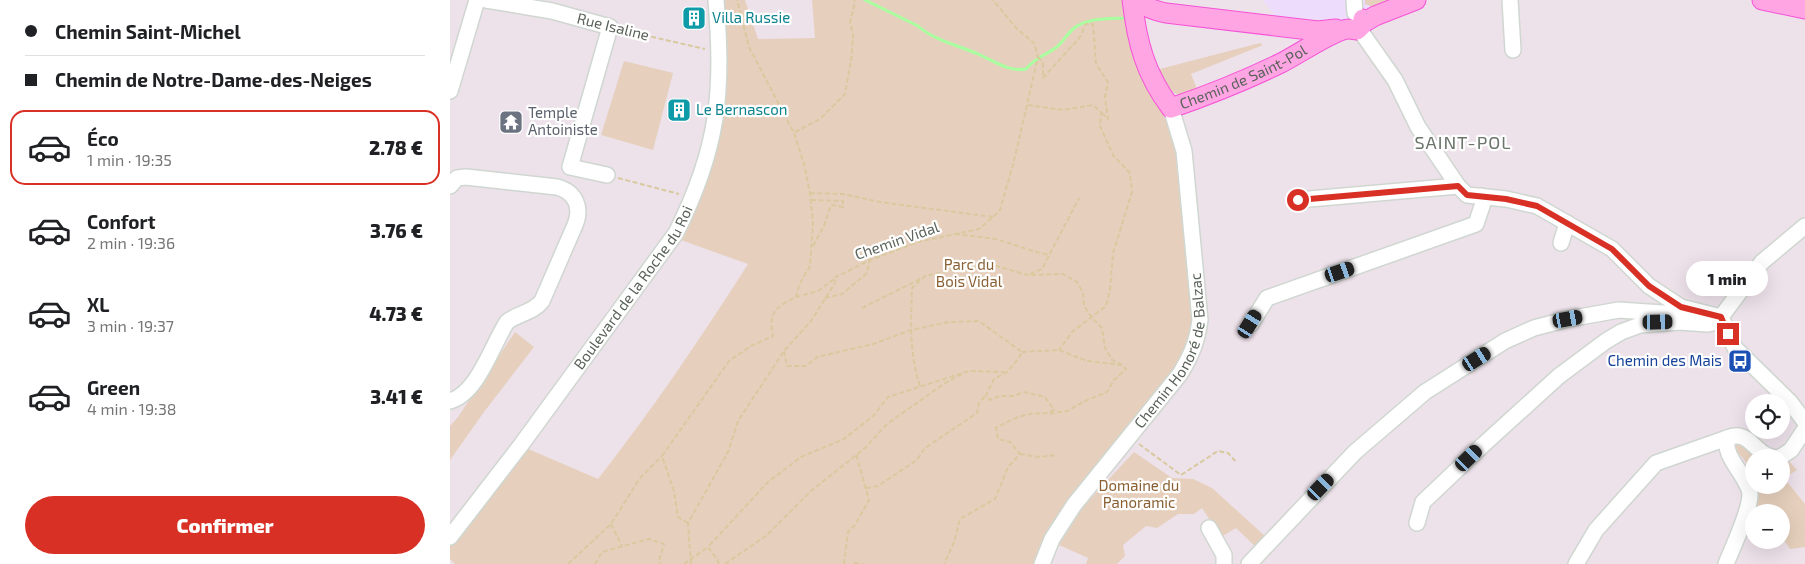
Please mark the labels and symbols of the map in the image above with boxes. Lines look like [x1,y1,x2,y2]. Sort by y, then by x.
building icon: Villa Russie [681,5,707,31]
street label: Rue Isaline [575,8,651,44]
place label: Villa Russie [712,8,790,26]
street label: Chemin de Saint-Pol [1177,40,1310,112]
building icon: Le Bernascon [666,97,692,123]
place label: Le Bernascon [696,100,787,118]
place label: Temple Antoiniste [528,103,598,138]
temple icon: Temple Antoiniste [498,109,524,135]
district label: SAINT-POL [1414,131,1512,153]
route start [1287,189,1309,211]
street label: Boulevard de la Roche du Roi [569,202,696,372]
street label: Chemin Vidal [852,217,942,263]
park label: Parc du Bois Vidal [936,255,1003,290]
car [1323,260,1356,284]
callout: 1 min [1687,262,1769,296]
street label: Chemin Honoré de Balzac [1130,272,1208,431]
car [1235,307,1264,341]
car [1551,309,1584,329]
car [1642,314,1673,330]
route end [1717,323,1739,345]
car [1460,345,1493,373]
bus stop icon: Chemin des Mais [1727,348,1753,374]
place label: Chemin des Mais [1607,351,1722,369]
car [1453,442,1485,474]
car [1305,471,1336,503]
park label: Domaine du Panoramic [1099,476,1179,511]

